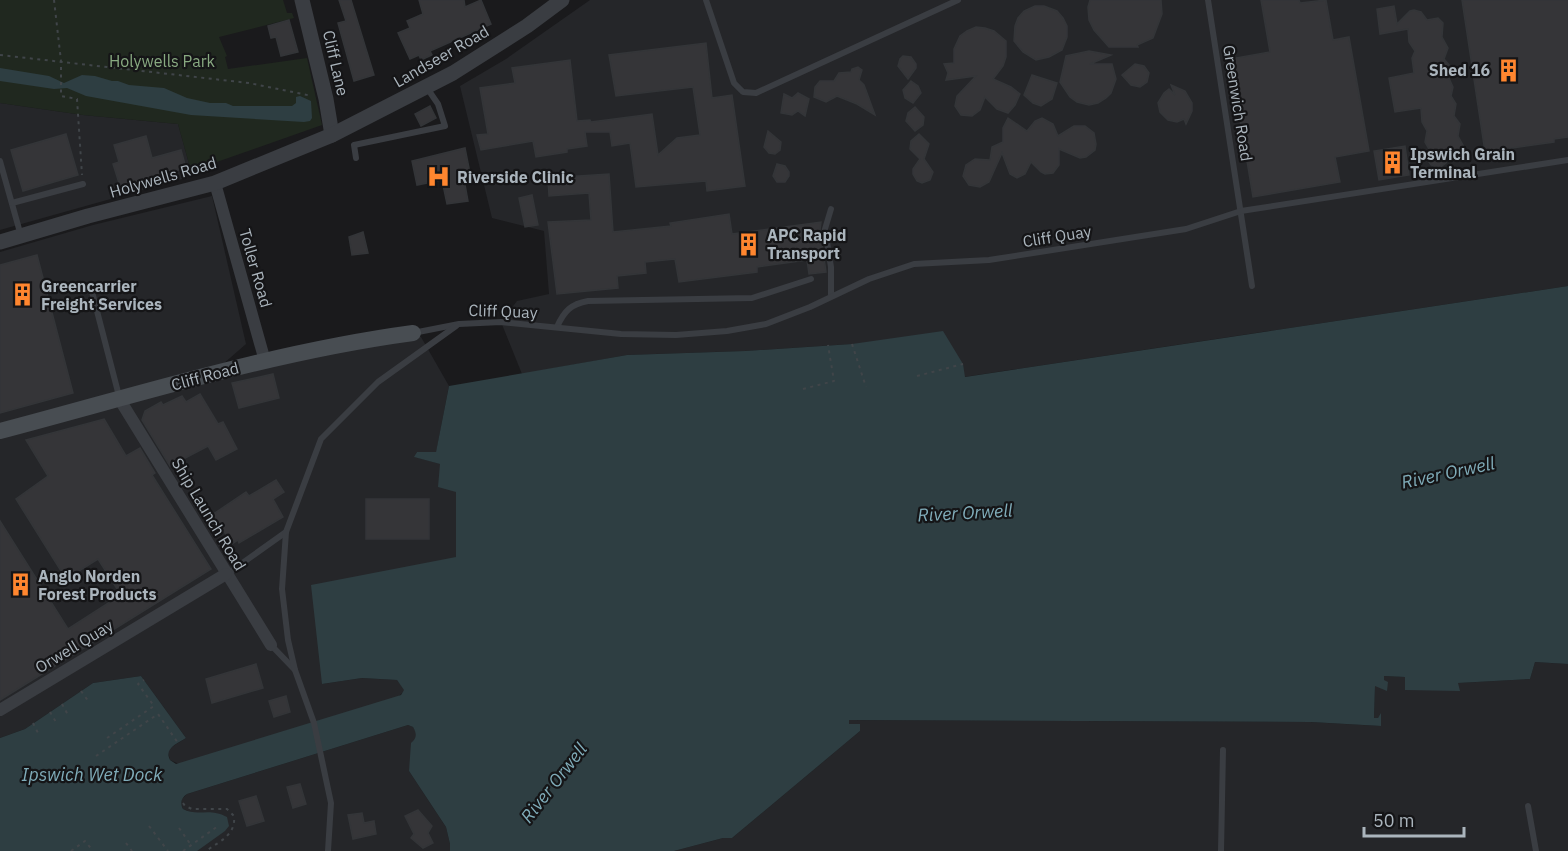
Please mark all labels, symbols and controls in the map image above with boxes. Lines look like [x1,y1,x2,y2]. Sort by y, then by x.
street label: Landseer Road [390,21,492,91]
street label: Cliff Lane [319,28,353,98]
street label: Greenwich Road [1219,43,1257,163]
park label: Holywells Park [109,51,216,71]
building icon: Shed 16 [1495,57,1521,83]
place label: Shed 16 [1429,60,1490,80]
place label: Ipswich Grain Terminal [1410,144,1515,182]
building icon: Ipswich Grain Terminal [1379,150,1405,176]
street label: Holywells Road [107,152,219,202]
hospital icon: Riverside Clinic [426,164,452,190]
place label: Riverside Clinic [457,167,574,187]
street label: Cliff Quay [1021,221,1093,251]
place label: APC Rapid Transport [767,225,846,263]
street label: Toller Road [235,226,277,310]
building icon: APC Rapid Transport [736,231,762,257]
place label: Greencarrier Freight Services [41,276,162,314]
building icon: Greencarrier Freight Services [10,282,36,308]
street label: Cliff Quay [468,300,538,322]
street label: Cliff Road [169,357,241,395]
water label: River Orwell [1399,451,1497,494]
street label: Ship Launch Road [168,454,250,574]
water label: River Orwell [917,499,1013,526]
place label: Anglo Norden Forest Products [38,566,157,604]
building icon: Anglo Norden Forest Products [7,572,33,598]
street label: Orwell Quay [31,615,117,677]
water label: River Orwell [515,738,592,827]
water label: Ipswich Wet Dock [22,763,163,786]
scale bar [1364,800,1464,838]
text: 50 m [1373,809,1415,832]

